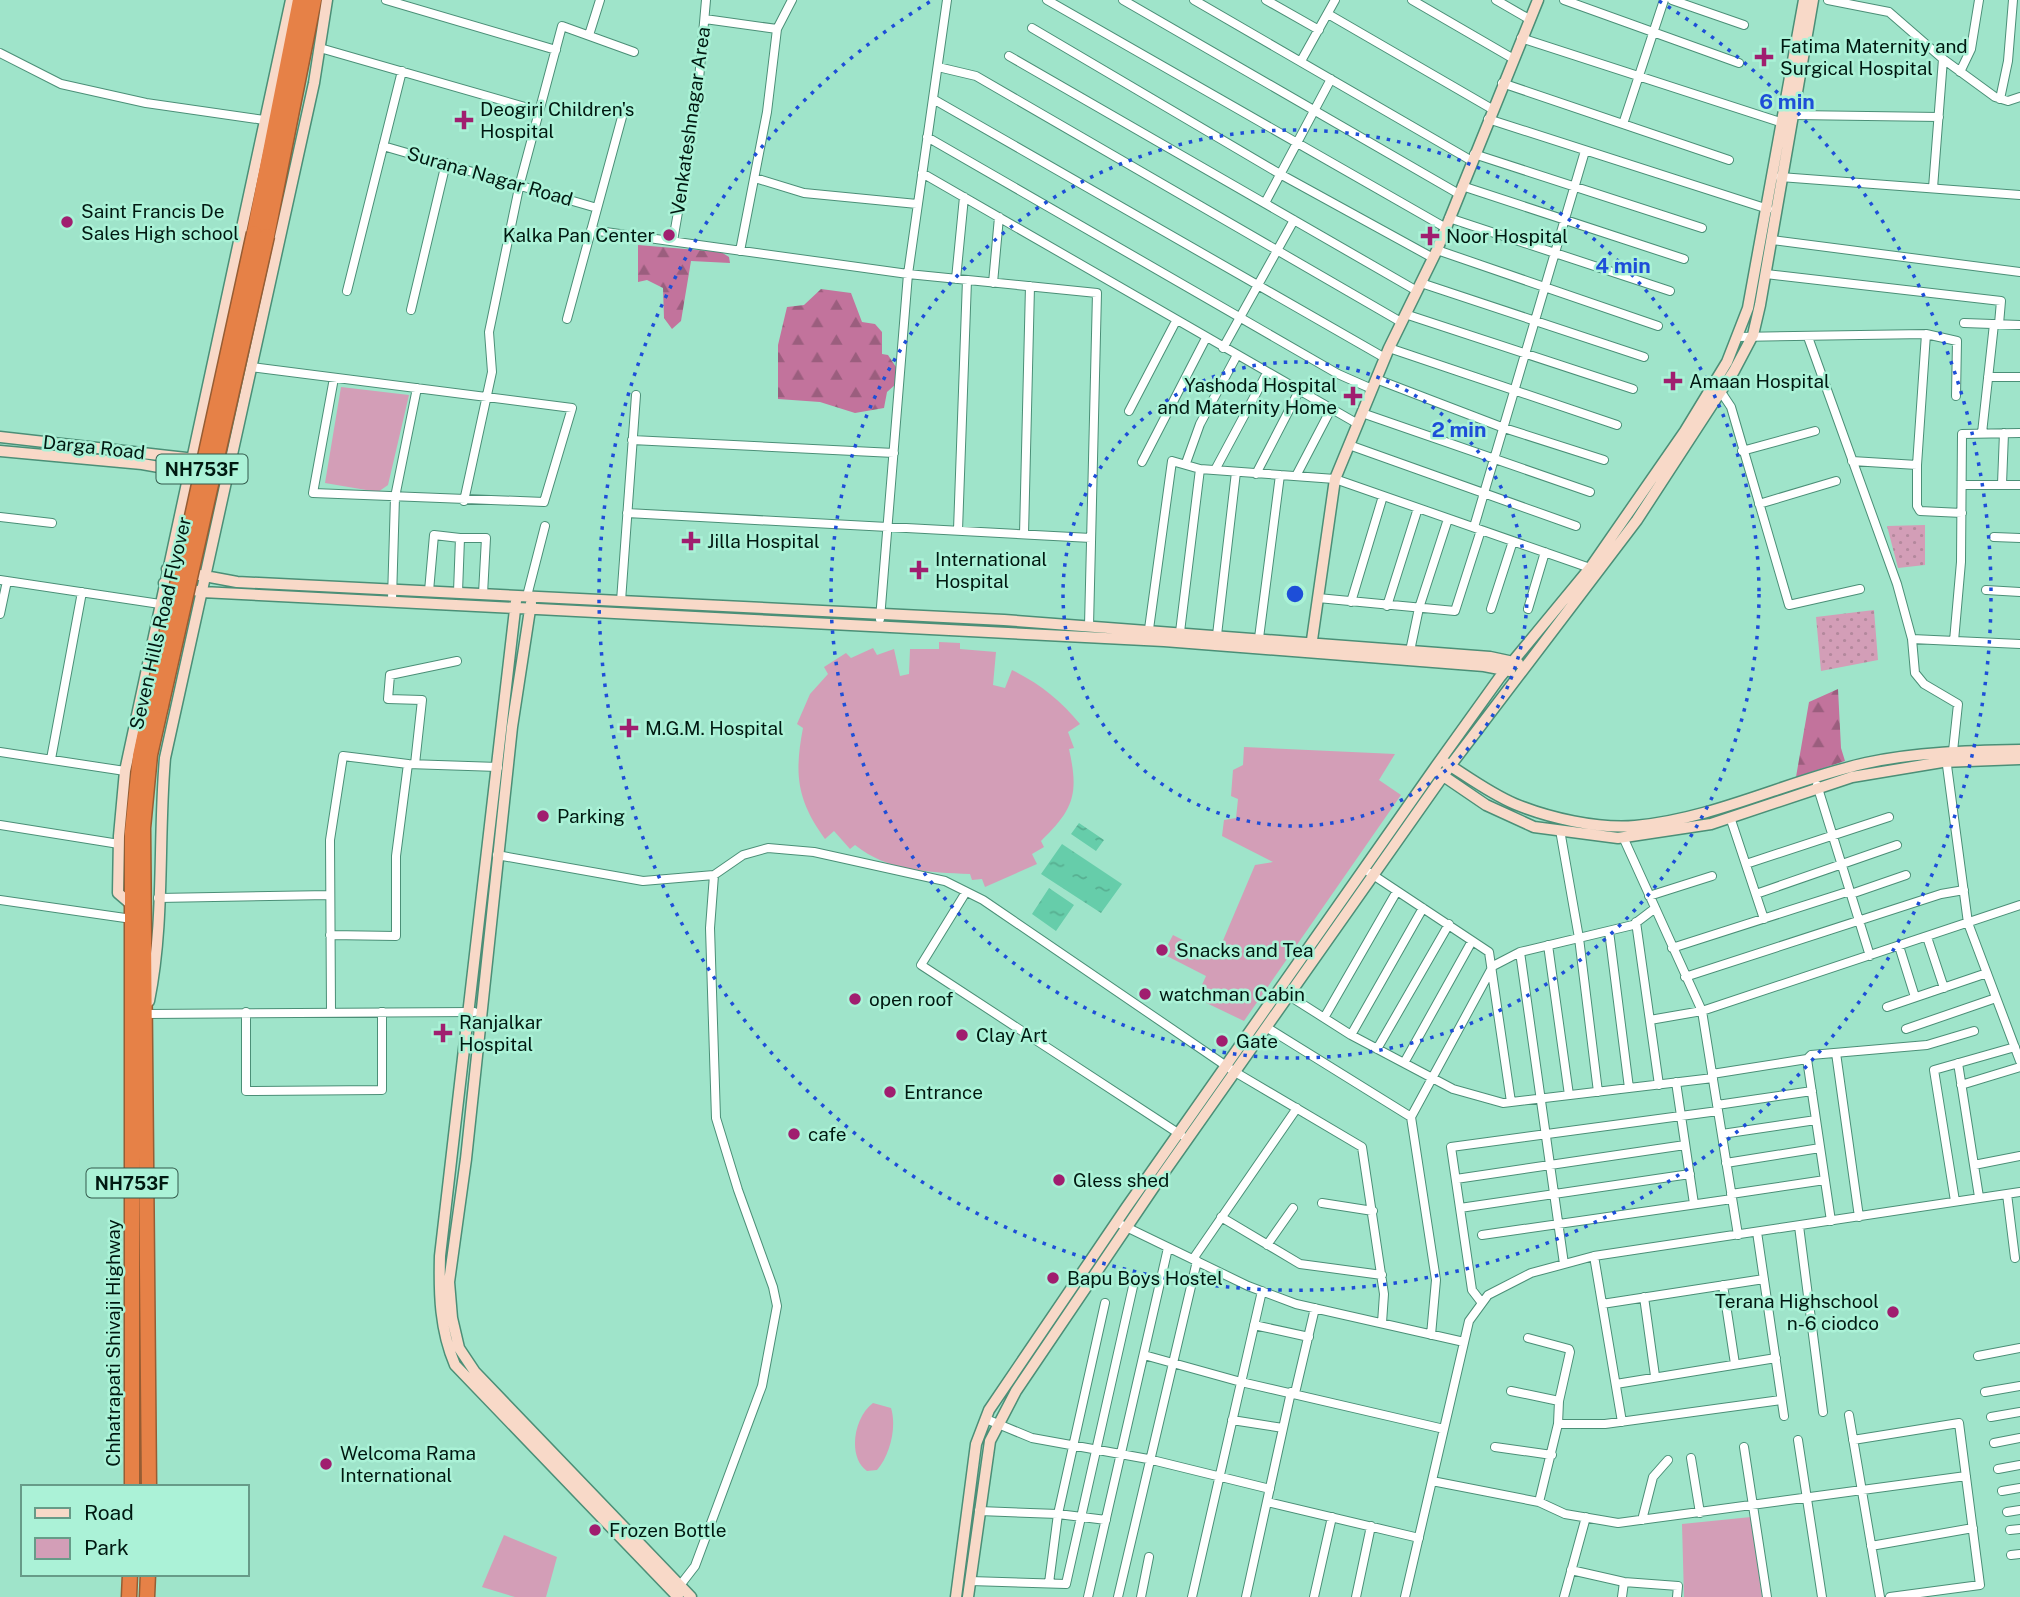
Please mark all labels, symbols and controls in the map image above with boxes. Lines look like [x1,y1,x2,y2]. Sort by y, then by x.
street label: Venkateshnagar Area [666,25,714,217]
place label: Fatima Maternity and Surgical Hospital [1780,35,1968,79]
marker: Fatima Maternity and Surgical Hospital [1754,47,1774,67]
text: 6 min [1759,89,1815,114]
place label: Deogiri Children's Hospital [480,98,635,142]
marker: Deogiri Children's Hospital [454,110,474,130]
street label: Surana Nagar Road [405,142,575,210]
place label: Saint Francis De Sales High school [81,200,239,244]
marker: Saint Francis De Sales High school [59,214,75,230]
place label: Kalka Pan Center [503,224,655,246]
place label: Noor Hospital [1446,225,1568,247]
marker: Noor Hospital [1420,226,1440,246]
marker: Kalka Pan Center [661,227,677,243]
text: 4 min [1595,253,1651,278]
place label: Amaan Hospital [1689,370,1830,392]
marker: Amaan Hospital [1663,371,1683,391]
place label: Yashoda Hospital and Maternity Home [1157,374,1337,418]
marker: Yashoda Hospital and Maternity Home [1343,386,1363,406]
text: 2 min [1431,417,1487,442]
street label: Darga Road [42,431,146,463]
road number: NH753F [156,454,248,484]
street label: Seven Hills Road Flyover [125,514,195,732]
place label: Jilla Hospital [707,530,820,552]
marker: Jilla Hospital [681,531,701,551]
place label: International Hospital [935,548,1047,592]
marker: International Hospital [909,560,929,580]
centre of rings [1283,582,1307,606]
place label: M.G.M. Hospital [645,717,784,739]
marker: M.G.M. Hospital [619,718,639,738]
place label: Parking [557,805,625,827]
marker: Parking [535,808,551,824]
place label: Snacks and Tea [1176,939,1314,961]
marker: Snacks and Tea [1154,942,1170,958]
place label: watchman Cabin [1159,983,1305,1005]
marker: watchman Cabin [1137,986,1153,1002]
place label: open roof [869,988,953,1010]
marker: open roof [847,991,863,1007]
place label: Ranjalkar Hospital [459,1011,543,1055]
marker: Ranjalkar Hospital [433,1023,453,1043]
place label: Clay Art [976,1024,1048,1046]
marker: Clay Art [954,1027,970,1043]
place label: Gate [1236,1030,1278,1052]
marker: Gate [1214,1033,1230,1049]
place label: Entrance [904,1081,983,1103]
marker: Entrance [882,1084,898,1100]
place label: cafe [808,1123,847,1145]
marker: cafe [786,1126,802,1142]
road number: NH753F [86,1168,178,1198]
place label: Gless shed [1073,1169,1169,1191]
marker: Gless shed [1051,1172,1067,1188]
street label: Chhatrapati Shivaji Highway [102,1219,124,1467]
place label: Bapu Boys Hostel [1067,1267,1223,1289]
marker: Bapu Boys Hostel [1045,1270,1061,1286]
place label: Terana Highschool n-6 ciodco [1715,1290,1879,1334]
marker: Terana Highschool n-6 ciodco [1885,1304,1901,1320]
place label: Welcoma Rama International [340,1442,476,1486]
marker: Welcoma Rama International [318,1456,334,1472]
legend [21,1485,248,1576]
text: Road [84,1500,134,1525]
place label: Frozen Bottle [609,1519,726,1541]
marker: Frozen Bottle [587,1522,603,1538]
text: Park [84,1535,129,1560]

